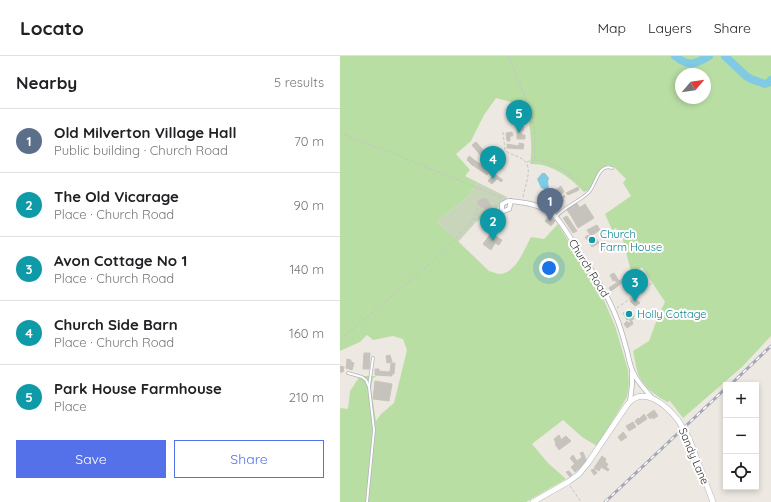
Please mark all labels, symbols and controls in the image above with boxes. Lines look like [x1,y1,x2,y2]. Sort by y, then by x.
text: Locato [20,16,84,40]
text: Map [597,19,626,37]
text: Layers [648,19,692,37]
text: Share [714,19,751,37]
north arrow [675,68,711,104]
text: Nearby [16,72,77,93]
text: 5 results [274,74,324,90]
pin: 5 [506,100,532,133]
text: Old Milverton Village Hall [54,123,237,142]
text: 1 [26,133,32,149]
text: 70 m [294,133,324,149]
text: Public building · Church Road [54,142,228,158]
pin: 4 [480,146,506,179]
text: The Old Vicarage [54,187,179,206]
pin: 1 [537,188,563,221]
text: 2 [25,197,33,213]
text: 90 m [294,197,324,213]
text: Place · Church Road [54,206,174,222]
pin: 2 [480,208,506,241]
place label: Church Farm House [600,227,662,254]
marker: Church Farm House [587,235,597,245]
street label: Church Road [566,236,612,300]
text: Avon Cottage No 1 [54,251,187,270]
your location [539,258,559,278]
text: 3 [26,261,32,277]
text: 140 m [289,261,324,277]
pin: 3 [622,269,648,302]
text: Place · Church Road [54,270,174,286]
place label: Holly Cottage [637,307,707,321]
marker: Holly Cottage [624,309,634,319]
text: Church Side Barn [54,315,178,334]
text: 4 [25,325,33,341]
text: 160 m [289,325,324,341]
text: Place · Church Road [54,334,174,350]
text: Park House Farmhouse [54,379,222,398]
map controls [723,382,759,490]
button: + [723,382,759,418]
text: 5 [25,389,33,405]
text: 210 m [289,389,324,405]
text: Place [54,398,87,414]
button: − [723,418,759,454]
street label: Sandy Lane [676,426,712,486]
button: Save [16,440,166,478]
button: Share [174,440,324,478]
button: locate [723,454,759,490]

